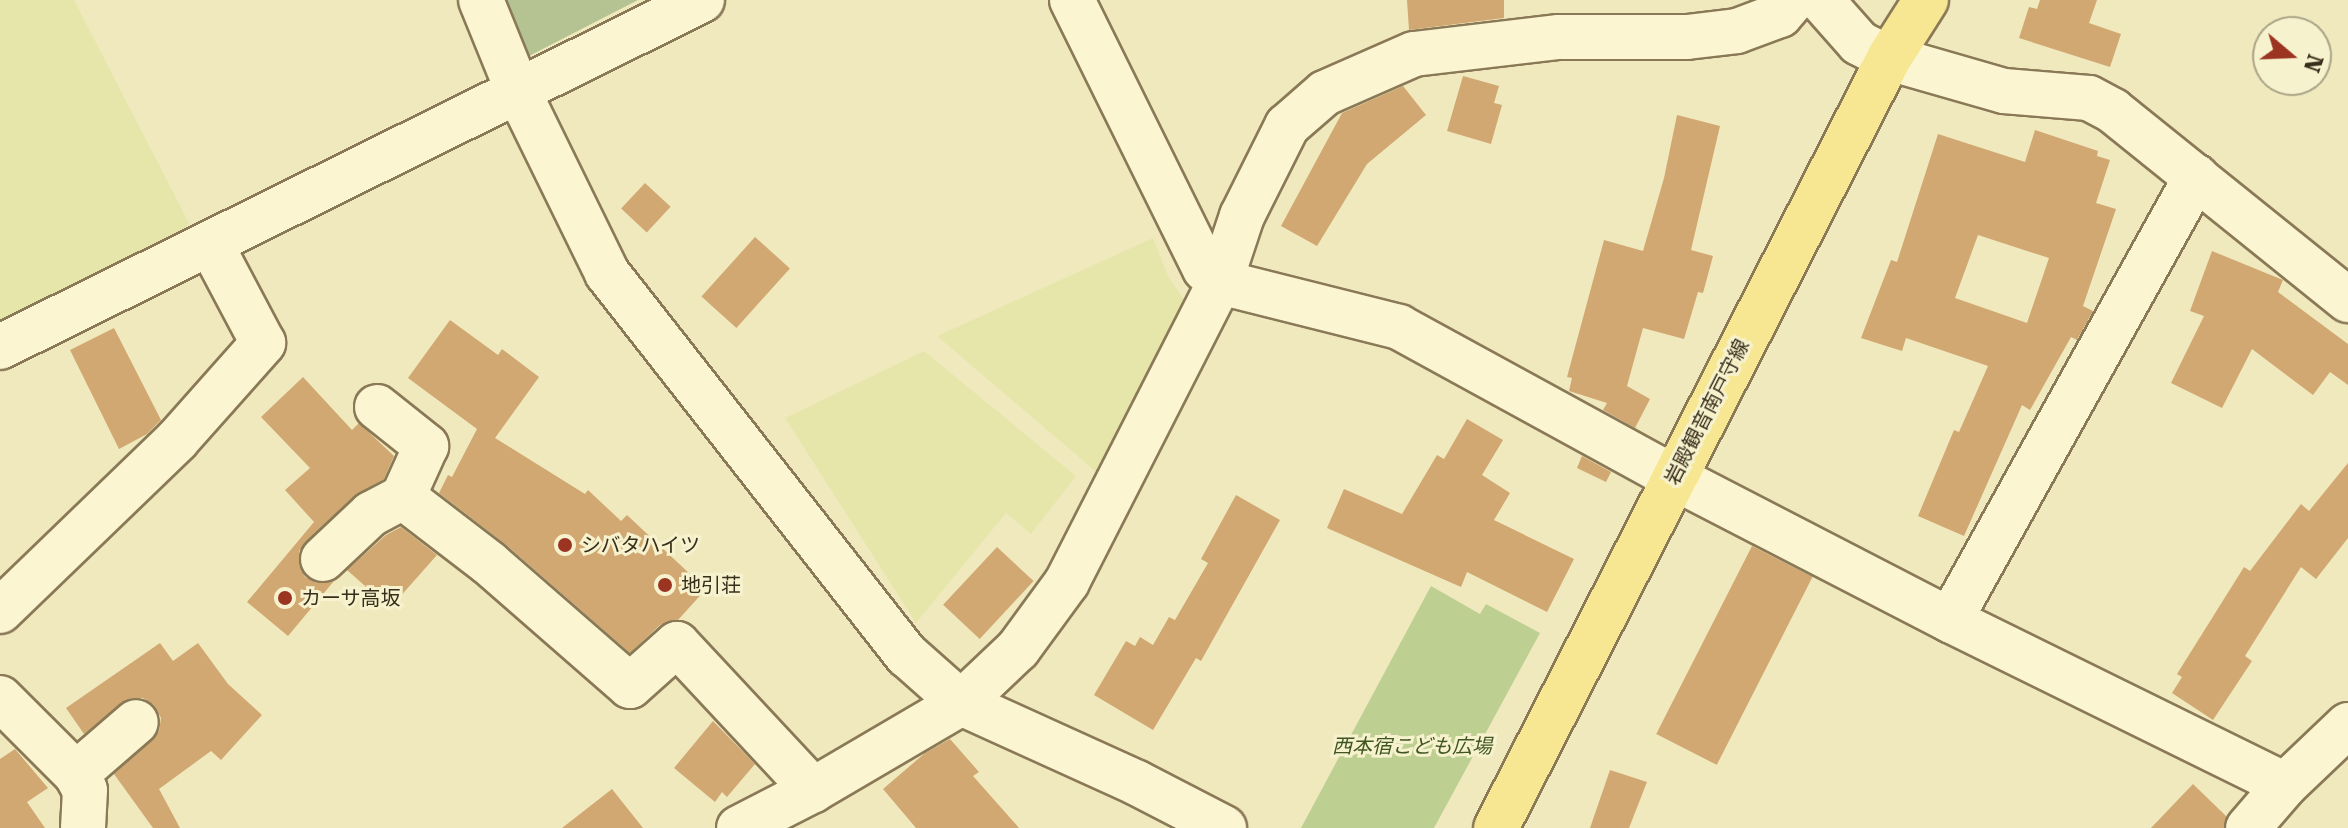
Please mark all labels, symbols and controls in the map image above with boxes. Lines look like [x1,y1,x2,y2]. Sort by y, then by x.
north arrow [2252,16,2332,96]
text: N [2299,51,2328,75]
street label: 岩殿観音南戸守線 [1660,335,1754,489]
place label: シバタハイツ [581,533,701,557]
marker: シバタハイツ [556,536,574,554]
place label: 地引荘 [681,573,741,597]
marker: 地引荘 [656,576,674,594]
place label: カーサ高坂 [301,586,401,610]
marker: カーサ高坂 [276,589,294,607]
park label: 西本宿こども広場 [1332,734,1492,758]

